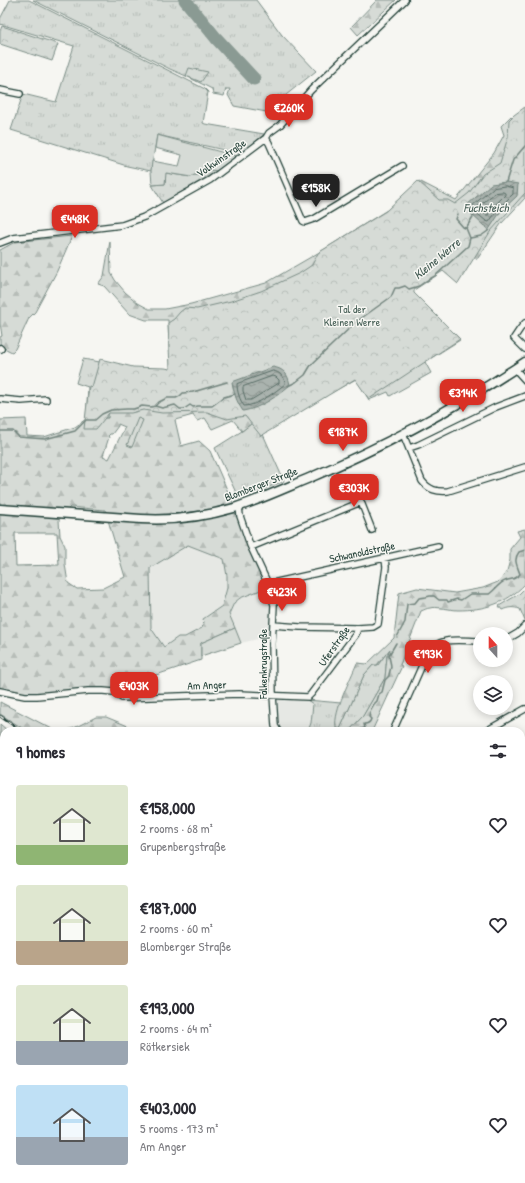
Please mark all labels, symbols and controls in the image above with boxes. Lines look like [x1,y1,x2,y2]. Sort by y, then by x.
pin: €260K [261,94,317,128]
text: €260K [274,98,304,116]
street label: Volkwinstraße [193,135,249,180]
pin: €158K [288,174,344,208]
text: €158K [302,178,330,196]
water label: Fuchsteich [464,199,509,216]
pin: €448K [47,205,103,239]
text: €448K [61,209,89,227]
water label: Kleine Werre [410,233,465,283]
park label: Tal der Kleinen Werre [324,302,381,329]
pin: €314K [435,379,491,413]
text: €314K [449,383,477,401]
pin: €187K [315,418,371,452]
text: €187K [328,422,358,440]
street label: Blomberger Straße [222,463,300,504]
pin: €303K [326,474,382,508]
text: €303K [339,478,369,496]
street label: Schwanoldstraße [328,538,397,566]
pin: €423K [254,578,310,612]
text: €423K [267,582,297,600]
street label: Uferstraße [315,623,353,669]
north arrow [473,627,513,667]
map controls [473,627,513,715]
street label: Falkenkrugstraße [256,628,270,700]
pin: €193K [400,640,456,674]
text: €193K [414,644,442,662]
pin: €403K [106,672,162,706]
button: layers [473,675,513,715]
text: €403K [119,676,149,694]
street label: Am Anger [187,677,228,693]
text: 9 homes [16,740,65,763]
icon: filters [487,740,509,762]
text: €158,000 [140,796,195,819]
icon: home [48,801,96,849]
icon: heart [487,814,509,836]
text: 2 rooms · 68 m² [140,819,213,837]
text: Grupenbergstraße [140,837,226,855]
text: €187,000 [140,896,196,919]
icon: home [48,901,96,949]
icon: heart [487,914,509,936]
text: 2 rooms · 60 m² [140,919,213,937]
text: Blomberger Straße [140,937,231,955]
text: €193,000 [140,996,195,1019]
icon: home [48,1001,96,1049]
icon: heart [487,1014,509,1036]
text: 2 rooms · 64 m² [140,1019,212,1037]
text: Rötkersiek [140,1037,190,1055]
text: €403,000 [140,1096,196,1119]
icon: home [48,1101,96,1149]
icon: heart [487,1114,509,1136]
text: 5 rooms · 173 m² [140,1119,218,1137]
text: Am Anger [140,1137,186,1155]

